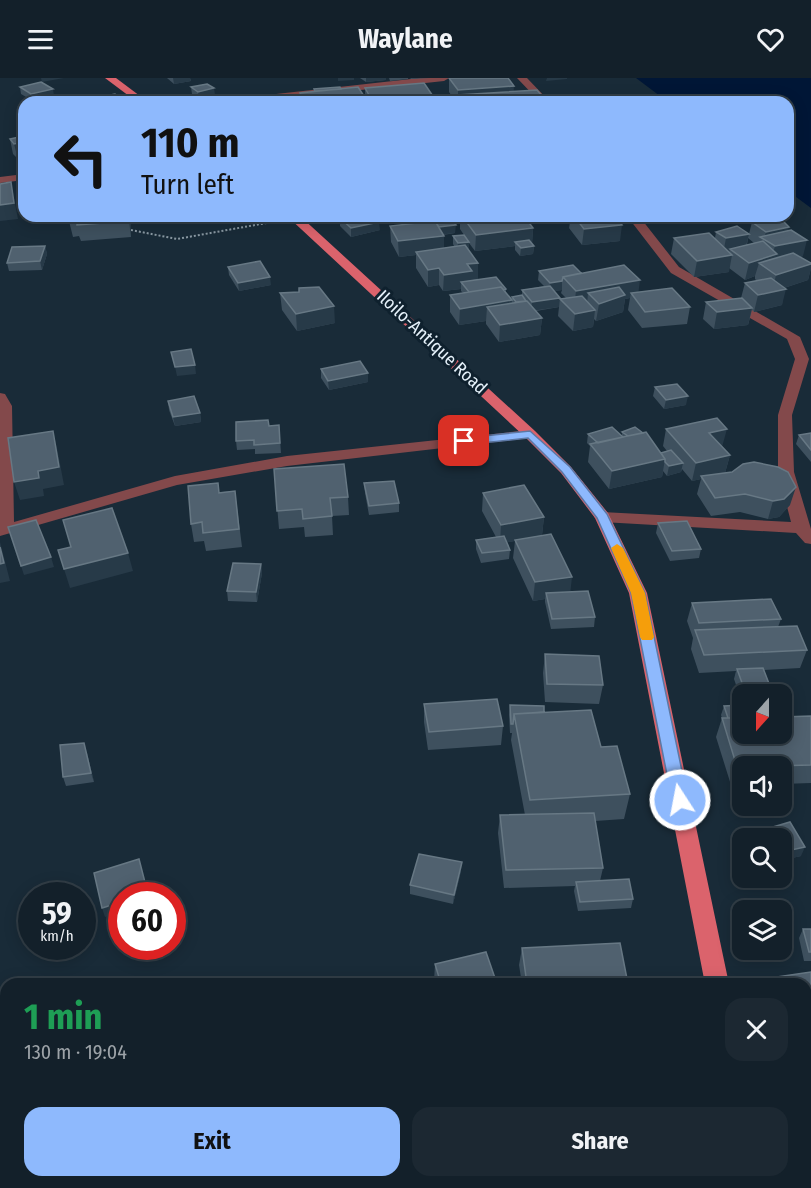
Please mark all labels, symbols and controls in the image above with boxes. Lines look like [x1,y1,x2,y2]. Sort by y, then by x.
icon: menu [24,23,57,56]
text: Waylane [358,23,453,55]
icon: heart [754,23,787,56]
text: 110 m [141,118,240,168]
icon: left [42,120,120,198]
text: Turn left [141,169,234,201]
street label: Iloilo-Antique Road [372,285,492,399]
pin [438,415,489,466]
icon: arrive [447,424,480,457]
north arrow [732,684,792,744]
map controls [732,684,792,960]
button: sound [732,756,792,816]
position arrow [648,768,712,832]
button: search [732,828,792,888]
speed limit sign: 60 [108,882,186,960]
text: 59 [42,896,72,932]
button: layers [732,900,792,960]
text: km/h [40,927,74,945]
text: 1 min [24,995,102,1039]
button: close [725,998,788,1061]
text: 130 m · 19:04 [24,1040,127,1064]
button: Exit [24,1107,400,1176]
button: Share [412,1107,788,1176]

